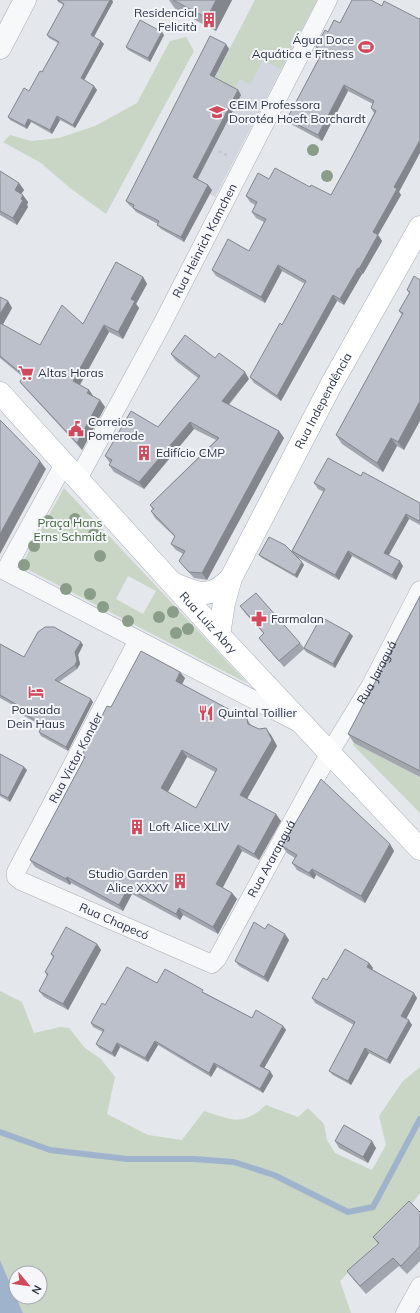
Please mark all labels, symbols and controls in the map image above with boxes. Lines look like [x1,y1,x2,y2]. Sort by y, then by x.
place label: Residencial Felicità [134,5,197,34]
building icon: Residencial Felicità [200,11,218,29]
place label: Água Doce Aquática e Fitness [252,32,354,61]
sports icon: Água Doce Aquática e Fitness [357,38,375,56]
place label: CEIM Professora Dorotéa Hoeft Borchardt [229,97,366,126]
school or university icon: CEIM Professora Dorotéa Hoeft Borchardt [208,103,226,121]
street label: Rua Heinrich Kamchen [169,181,240,300]
street label: Rua Independência [291,350,355,451]
supermarket icon: Altas Horas [17,364,35,382]
place label: Altas Horas [38,365,104,380]
place label: Correios Pomerode [88,414,144,443]
public building icon: Correios Pomerode [67,420,85,438]
building icon: Edifício CMP [135,444,153,462]
place label: Edifício CMP [156,445,225,460]
park label: Praça Hans Erns Schmidt [34,515,106,544]
street label: Rua Luiz Abry [177,588,241,657]
pharmacy icon: Farmalan [250,610,268,628]
place label: Farmalan [271,611,324,626]
street label: Rua Jaraguá [353,638,399,707]
hotel icon: Pousada Dein Haus [27,683,45,701]
place label: Pousada Dein Haus [7,702,65,731]
restaurant icon: Quintal Toillier [197,704,215,722]
place label: Quintal Toillier [218,705,298,720]
street label: Rua Victor Konder [45,709,106,806]
street label: Rua Araranguá [244,817,298,900]
building icon: Loft Alice XLIV [128,818,146,836]
place label: Loft Alice XLIV [149,819,230,834]
place label: Studio Garden Alice XXXV [88,866,169,895]
building icon: Studio Garden Alice XXXV [171,872,189,890]
street label: Rua Chapecó [77,899,152,943]
north arrow [8,1265,48,1305]
text: N [29,1283,45,1297]

